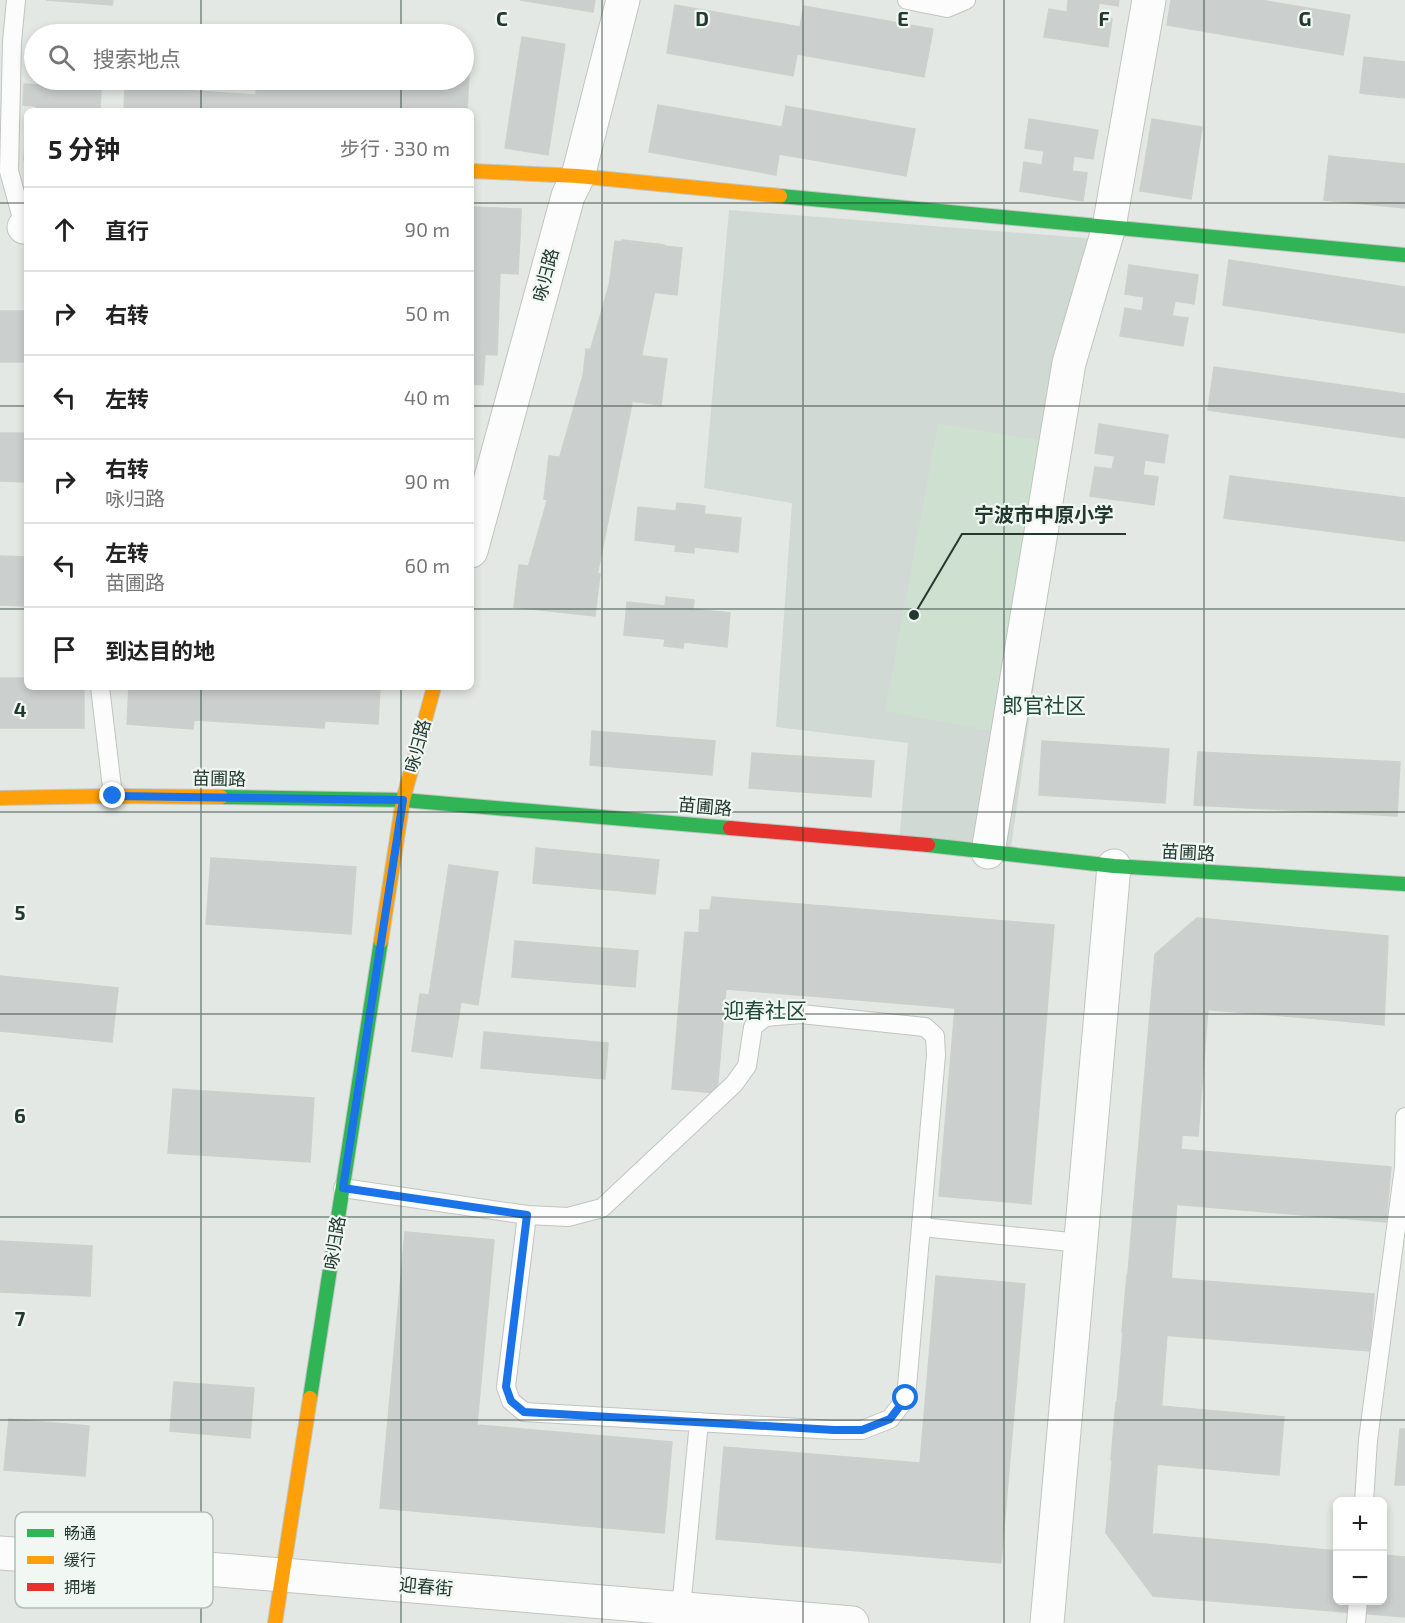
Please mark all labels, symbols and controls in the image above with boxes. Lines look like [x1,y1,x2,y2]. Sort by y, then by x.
text: C [496,6,508,30]
text: D [695,6,709,30]
text: E [897,6,909,30]
text: F [1098,6,1110,30]
text: G [1299,6,1311,30]
search box [24,24,474,90]
icon: search [45,41,78,74]
text: 搜索地点 [93,45,181,71]
text: 5 分钟 [48,133,120,164]
text: 步行 · 330 m [340,136,450,160]
icon: ahead [48,213,81,246]
text: 直行 [105,217,149,243]
text: 90 m [405,217,450,241]
street label: 咏归路 [527,246,563,304]
icon: right [48,297,81,330]
text: 右转 [105,301,149,327]
text: 50 m [405,301,450,325]
icon: left [48,381,81,414]
text: 左转 [105,385,149,411]
text: 40 m [404,385,450,409]
text: 右转 [105,455,149,481]
icon: right [48,465,81,498]
text: 90 m [405,469,450,493]
text: 咏归路 [105,486,165,510]
callout: 宁波市中原小学 [962,496,1126,534]
text: 宁波市中原小学 [974,502,1114,526]
text: 左转 [105,539,149,565]
icon: left [48,549,81,582]
text: 60 m [405,553,450,577]
text: 苗圃路 [105,570,165,594]
icon: arrive [48,633,81,666]
text: 到达目的地 [105,637,215,663]
district label: 郎官社区 [1002,692,1086,717]
text: 4 [14,697,27,721]
street label: 咏归路 [399,717,435,775]
street label: 苗圃路 [192,767,246,789]
route end [99,782,125,808]
street label: 苗圃路 [677,793,733,819]
street label: 苗圃路 [1161,840,1216,864]
text: 5 [14,900,26,924]
district label: 迎春社区 [723,997,807,1022]
text: 6 [14,1103,26,1127]
street label: 咏归路 [319,1214,349,1271]
text: 7 [15,1306,26,1330]
route start [892,1384,918,1410]
map controls [1333,1497,1387,1605]
button: + [1333,1497,1387,1551]
legend [15,1512,213,1608]
text: 畅通 [64,1523,96,1542]
text: 缓行 [64,1550,96,1569]
button: − [1333,1551,1387,1605]
street label: 迎春街 [398,1573,454,1599]
text: 拥堵 [64,1577,96,1596]

